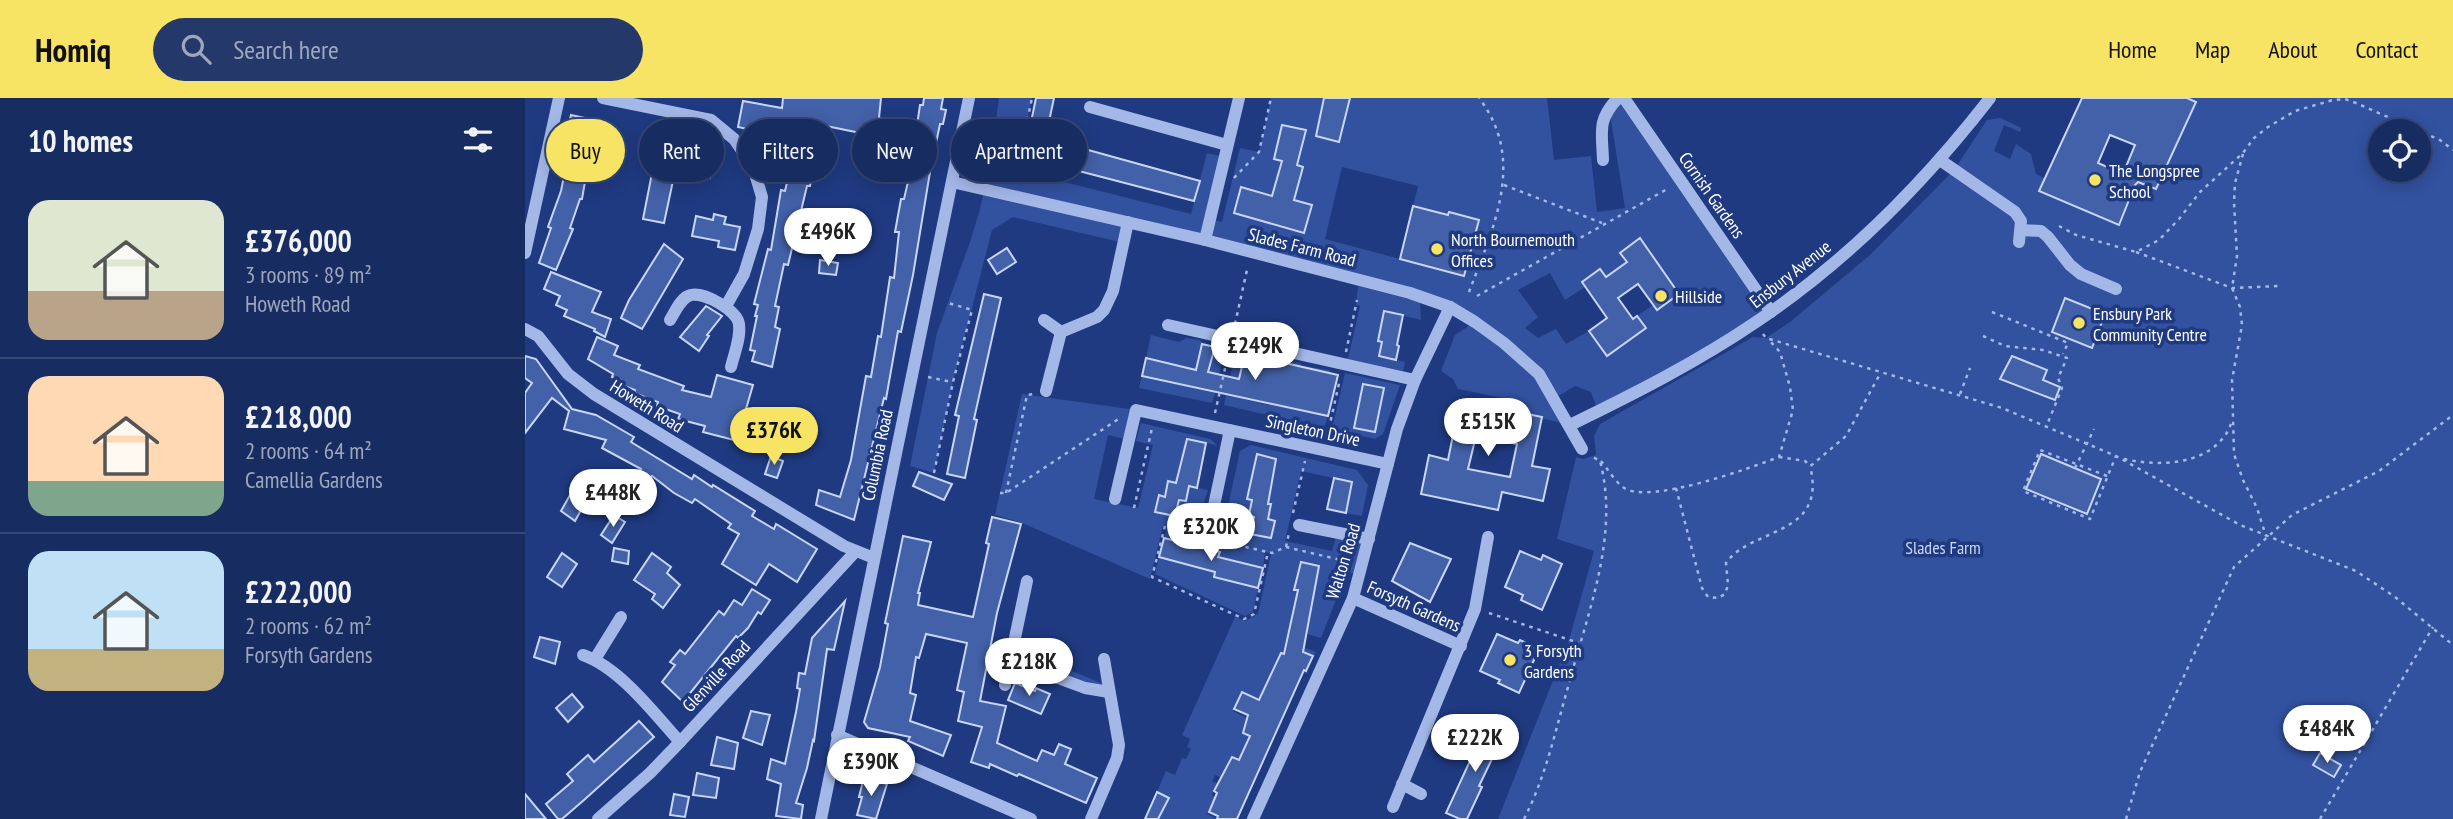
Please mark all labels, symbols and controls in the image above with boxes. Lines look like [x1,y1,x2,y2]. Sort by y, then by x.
search box [153,18,643,81]
text: Homiq [35,28,111,71]
icon: search [177,30,215,68]
text: Search here [233,33,339,66]
text: Home [2108,34,2157,65]
text: Map [2195,34,2230,65]
text: About [2268,34,2317,65]
text: Contact [2355,34,2418,65]
chip: Buy [546,119,625,182]
chip: Rent [639,119,724,182]
chip: Filters [738,119,838,182]
chip: New [852,119,937,182]
chip: Apartment [951,119,1087,182]
map controls [2368,119,2431,182]
button: locate [2368,119,2431,182]
text: 10 homes [28,121,133,160]
icon: filters [459,121,497,159]
street label: Cornish Gardens [1674,147,1750,243]
place label: The Longspree School [2109,159,2200,203]
marker: The Longspree School [2087,172,2103,188]
pin: £496K [779,208,877,268]
text: £496K [800,216,856,245]
text: £376,000 [245,221,352,260]
street label: Slades Farm Road [1246,223,1358,271]
icon: home [84,228,168,312]
place label: North Bournemouth Offices [1451,228,1575,272]
street label: Ensbury Avenue [1745,235,1835,313]
marker: North Bournemouth Offices [1429,241,1445,257]
text: 3 rooms · 89 m² [245,260,372,289]
place label: Hillside [1675,285,1722,308]
marker: Hillside [1653,288,1669,304]
text: Howeth Road [245,289,350,318]
place label: Ensbury Park Community Centre [2093,302,2207,346]
marker: Ensbury Park Community Centre [2071,315,2087,331]
pin: £249K [1206,322,1304,382]
text: £249K [1227,330,1283,359]
street label: Howeth Road [606,374,688,438]
text: £218,000 [245,397,352,436]
pin: £515K [1439,398,1537,458]
icon: home [84,404,168,488]
text: £515K [1460,406,1516,435]
street label: Columbia Road [856,407,898,503]
pin: £376K [725,408,823,467]
street label: Singleton Drive [1264,409,1362,451]
text: £376K [746,415,802,444]
text: 2 rooms · 64 m² [245,436,372,465]
text: Camellia Gardens [245,465,383,494]
pin: £448K [564,470,662,529]
text: £448K [585,477,641,506]
pin: £320K [1162,504,1260,563]
text: £320K [1183,511,1239,540]
street label: Walton Road [1321,520,1365,602]
park label: Slades Farm [1905,536,1981,559]
text: £222,000 [245,572,352,611]
street label: Forsyth Gardens [1364,575,1464,637]
icon: home [84,579,168,663]
text: 2 rooms · 62 m² [245,611,372,640]
street label: Glenville Road [677,635,755,717]
pin: £218K [980,638,1078,698]
place label: 3 Forsyth Gardens [1524,639,1582,683]
text: Forsyth Gardens [245,640,373,669]
text: £218K [1001,646,1057,675]
marker: 3 Forsyth Gardens [1502,652,1518,668]
pin: £484K [2278,706,2376,765]
text: £484K [2299,713,2355,742]
pin: £222K [1426,714,1524,774]
text: £222K [1447,722,1503,751]
pin: £390K [822,738,920,798]
text: £390K [843,746,899,775]

